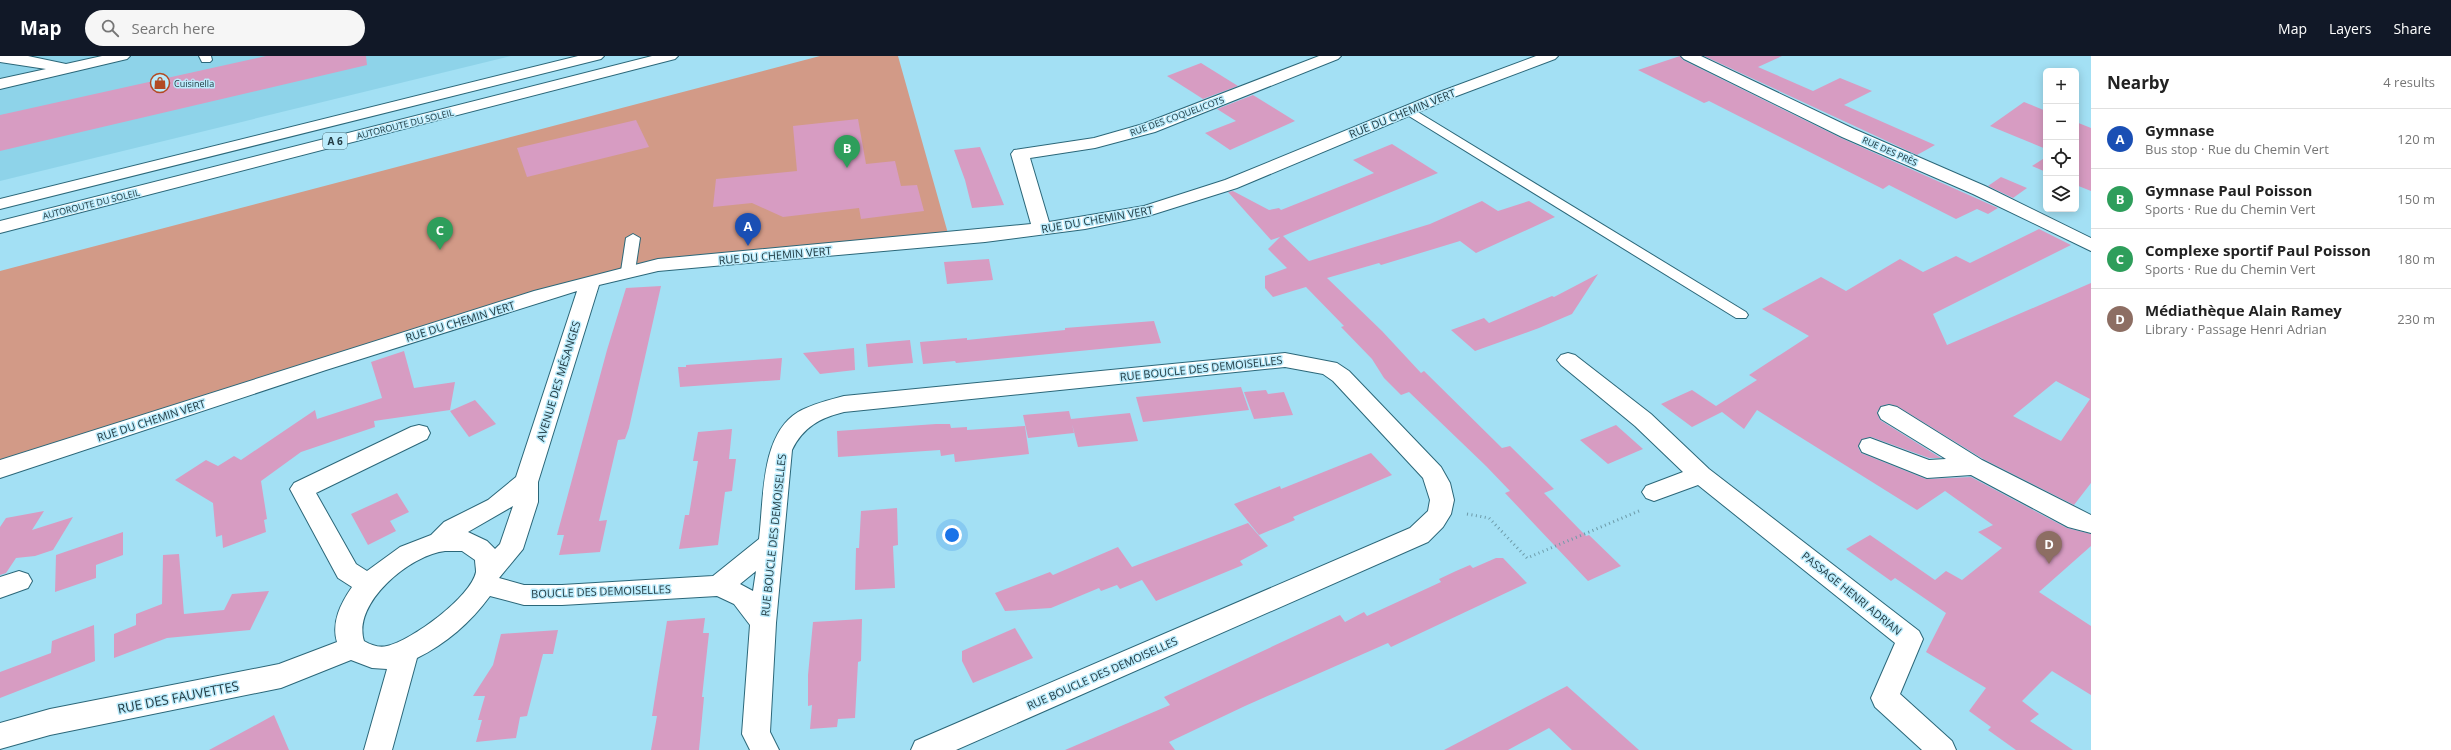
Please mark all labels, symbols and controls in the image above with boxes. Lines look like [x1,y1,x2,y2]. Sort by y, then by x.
search box [85,10,365,46]
text: Map [20,15,61,41]
icon: search [99,17,121,39]
text: Search here [131,18,215,38]
text: Map [2278,19,2307,38]
text: Layers [2329,19,2371,38]
text: Share [2393,19,2431,38]
map controls [2043,68,2079,212]
button: + [2043,68,2079,104]
text: Nearby [2107,71,2169,94]
shop icon: Cuisinella [149,72,171,94]
text: 4 results [2383,73,2435,91]
place label: Cuisinella [174,77,214,90]
street label: RUE DU CHEMIN VERT [1347,85,1457,141]
street label: RUE DES COQUELICOTS [1128,93,1226,139]
button: − [2043,104,2079,140]
street label: AUTOROUTE DU SOLEIL [355,106,455,142]
text: Gymnase [2145,120,2214,140]
text: A [2116,130,2124,148]
text: 120 m [2397,130,2435,148]
road number: A 6 [323,133,347,149]
street label: RUE DES PRÈS [1860,133,1920,169]
pin: B [834,135,860,168]
button: locate [2043,140,2079,176]
text: Bus stop · Rue du Chemin Vert [2145,140,2329,158]
button: layers [2043,176,2079,212]
text: Gymnase Paul Poisson [2145,180,2312,200]
street label: AUTOROUTE DU SOLEIL [41,186,141,222]
text: B [2116,190,2124,208]
text: 150 m [2397,190,2435,208]
text: Sports · Rue du Chemin Vert [2145,200,2315,218]
street label: RUE DU CHEMIN VERT [1040,202,1154,236]
pin: A [735,213,761,246]
pin: C [427,217,453,250]
text: Complexe sportif Paul Poisson [2145,240,2371,260]
street label: RUE DU CHEMIN VERT [718,243,832,267]
text: C [2116,250,2124,268]
text: 180 m [2397,250,2435,268]
text: Sports · Rue du Chemin Vert [2145,260,2315,278]
street label: RUE DU CHEMIN VERT [404,297,516,345]
text: Médiathèque Alain Ramey [2145,300,2342,320]
text: D [2115,310,2125,328]
text: 230 m [2397,310,2435,328]
street label: AVENUE DES MÉSANGES [533,319,583,443]
text: Library · Passage Henri Adrian [2145,320,2327,338]
street label: RUE BOUCLE DES DEMOISELLES [1119,352,1283,384]
street label: RUE DU CHEMIN VERT [95,395,207,445]
street label: RUE BOUCLE DES DEMOISELLES [757,453,789,617]
your location [942,525,962,545]
pin: D [2036,531,2062,564]
street label: PASSAGE HENRI ADRIAN [1799,548,1905,638]
street label: BOUCLE DES DEMOISELLES [531,581,671,601]
street label: RUE BOUCLE DES DEMOISELLES [1024,633,1180,713]
street label: RUE DES FAUVETTES [116,676,240,718]

